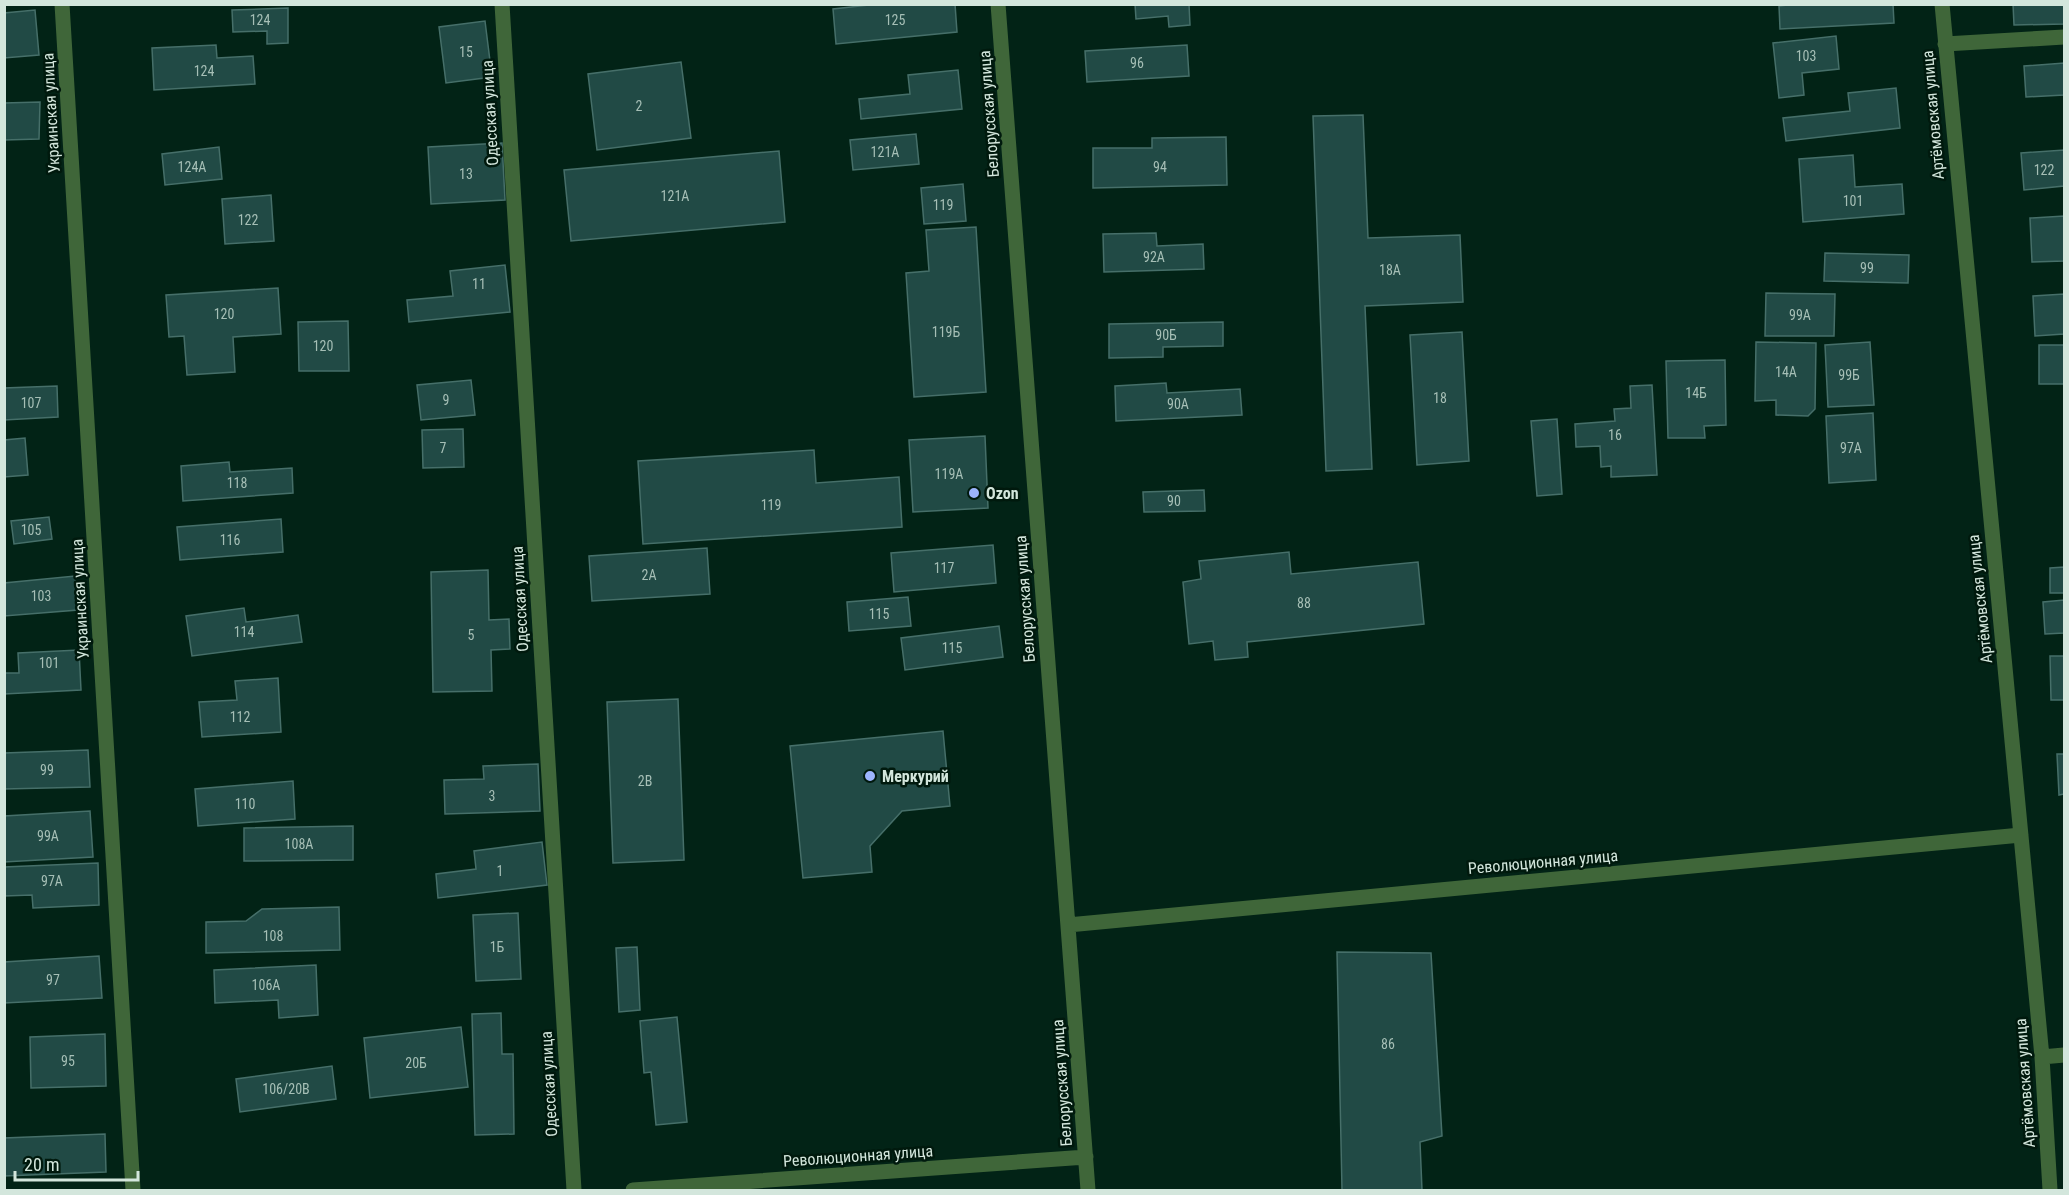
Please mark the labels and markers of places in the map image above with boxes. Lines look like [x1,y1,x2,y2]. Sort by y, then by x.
place label: Ozon [986,484,1019,503]
marker: Ozon [967,486,981,500]
place label: Меркурий [882,767,949,786]
marker: Меркурий [863,769,877,783]

